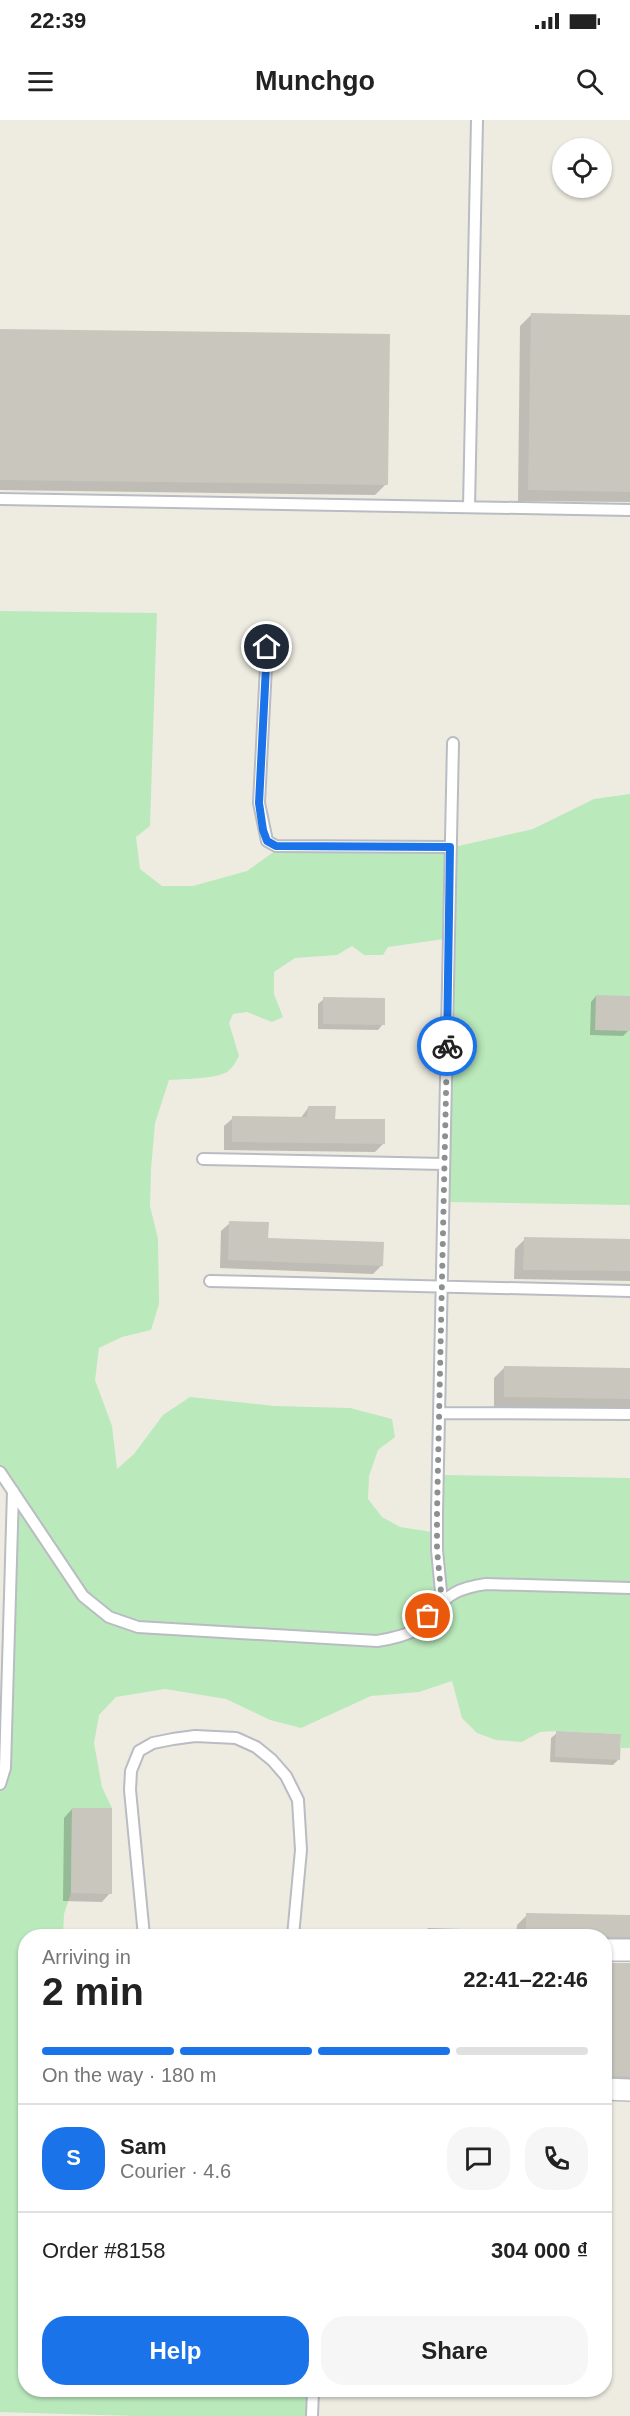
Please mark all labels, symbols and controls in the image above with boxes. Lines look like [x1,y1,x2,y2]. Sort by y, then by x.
text: 22:39 [30,8,86,33]
icon: menu [24,65,57,98]
icon: search [573,65,606,98]
text: Munchgo [255,66,375,96]
map controls [552,138,612,198]
button: locate [552,138,612,198]
pin [241,621,292,672]
icon: home [250,630,283,663]
courier [417,1016,477,1076]
icon: bike [431,1030,464,1063]
pin [402,1590,453,1641]
icon: bag [411,1599,444,1632]
text: Arriving in [42,1946,131,1968]
text: 22:41–22:46 [463,1967,588,1992]
text: 2 min [42,1970,144,2013]
text: On the way · 180 m [42,2064,217,2086]
button: chat [447,2127,510,2190]
button: phone [525,2127,588,2190]
text: Sam [120,2134,166,2159]
text: S [66,2145,81,2170]
text: Courier · 4.6 [120,2160,231,2182]
text: Order #8158 [42,2238,166,2263]
text: 304 000 ₫ [491,2238,588,2263]
button: Help [42,2316,309,2385]
button: Share [321,2316,588,2385]

